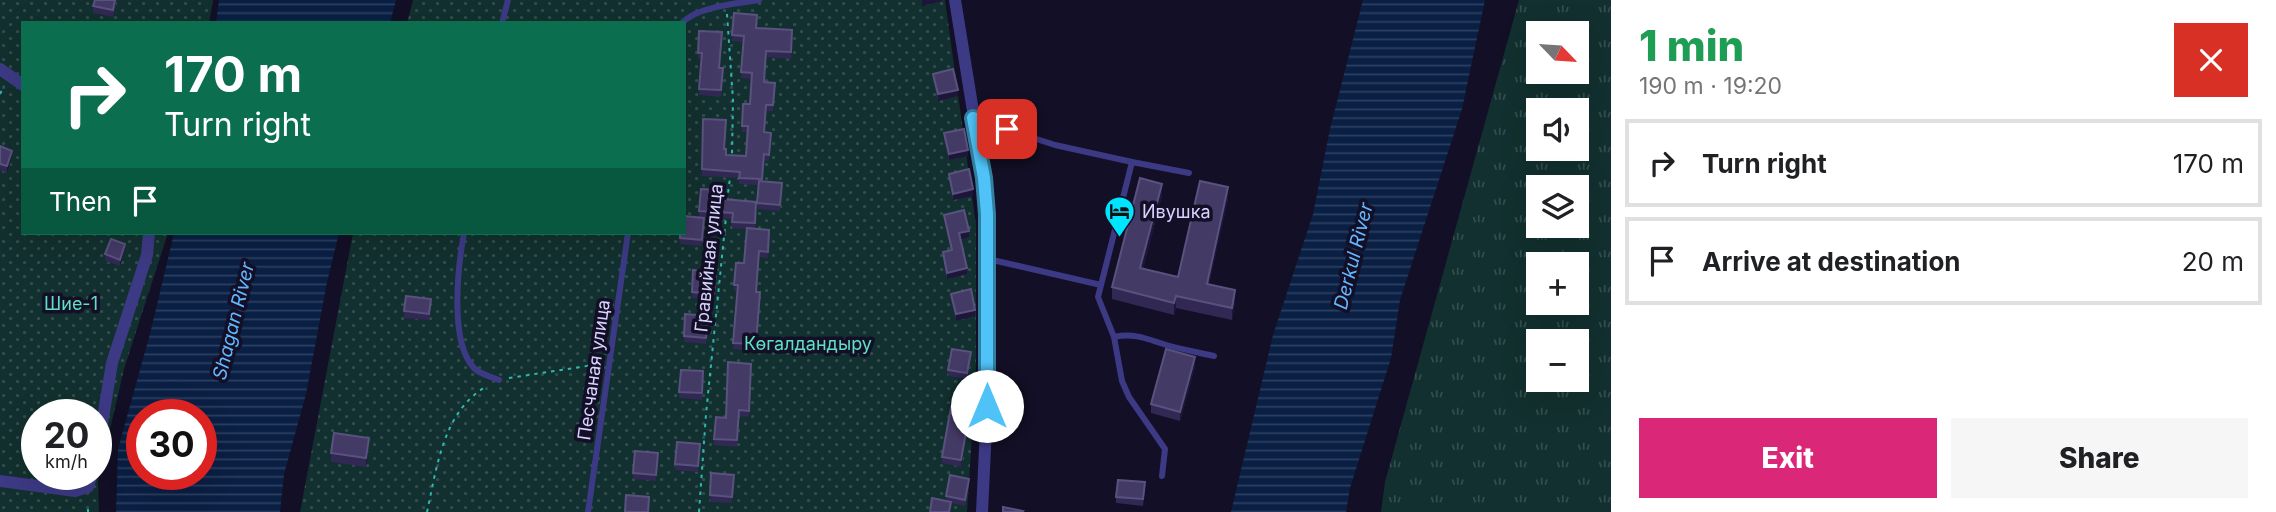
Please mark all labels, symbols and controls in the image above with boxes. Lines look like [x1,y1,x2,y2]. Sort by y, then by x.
text: 1 min [1639,20,1744,71]
north arrow [1526,21,1589,84]
map controls [1526,21,1589,392]
button: close [2174,23,2248,97]
text: 170 m [164,45,302,104]
icon: right [49,49,140,140]
text: 190 m · 19:20 [1639,72,1782,100]
button: sound [1526,98,1589,161]
pin [977,99,1037,159]
text: Turn right [164,105,311,144]
icon: arrive [988,110,1026,148]
icon: right [1643,144,1681,182]
text: Turn right [1702,148,1827,179]
text: 170 m [2173,148,2244,179]
button: layers [1526,175,1589,238]
icon: arrive [126,182,164,220]
street label: Гравийная улица [690,183,727,333]
text: Then [49,186,112,217]
hotel icon: Ивушка [1102,195,1136,239]
water label: Derkul River [1329,200,1378,312]
place label: Ивушка [1142,201,1211,222]
icon: arrive [1643,242,1681,280]
text: Arrive at destination [1702,246,1961,277]
text: 20 m [2182,246,2244,277]
button: + [1526,252,1589,315]
water label: Shagan River [208,259,259,382]
park label: Шие-1 [44,293,98,314]
street label: Песчаная улица [573,298,614,442]
button: − [1526,329,1589,392]
park label: Көгалдандыру [744,333,872,354]
position arrow [950,369,1024,443]
speed limit sign: 30 [126,399,217,490]
text: 20 [44,414,89,456]
button: Exit [1639,418,1937,498]
button: Share [1951,418,2248,498]
text: km/h [45,451,88,472]

